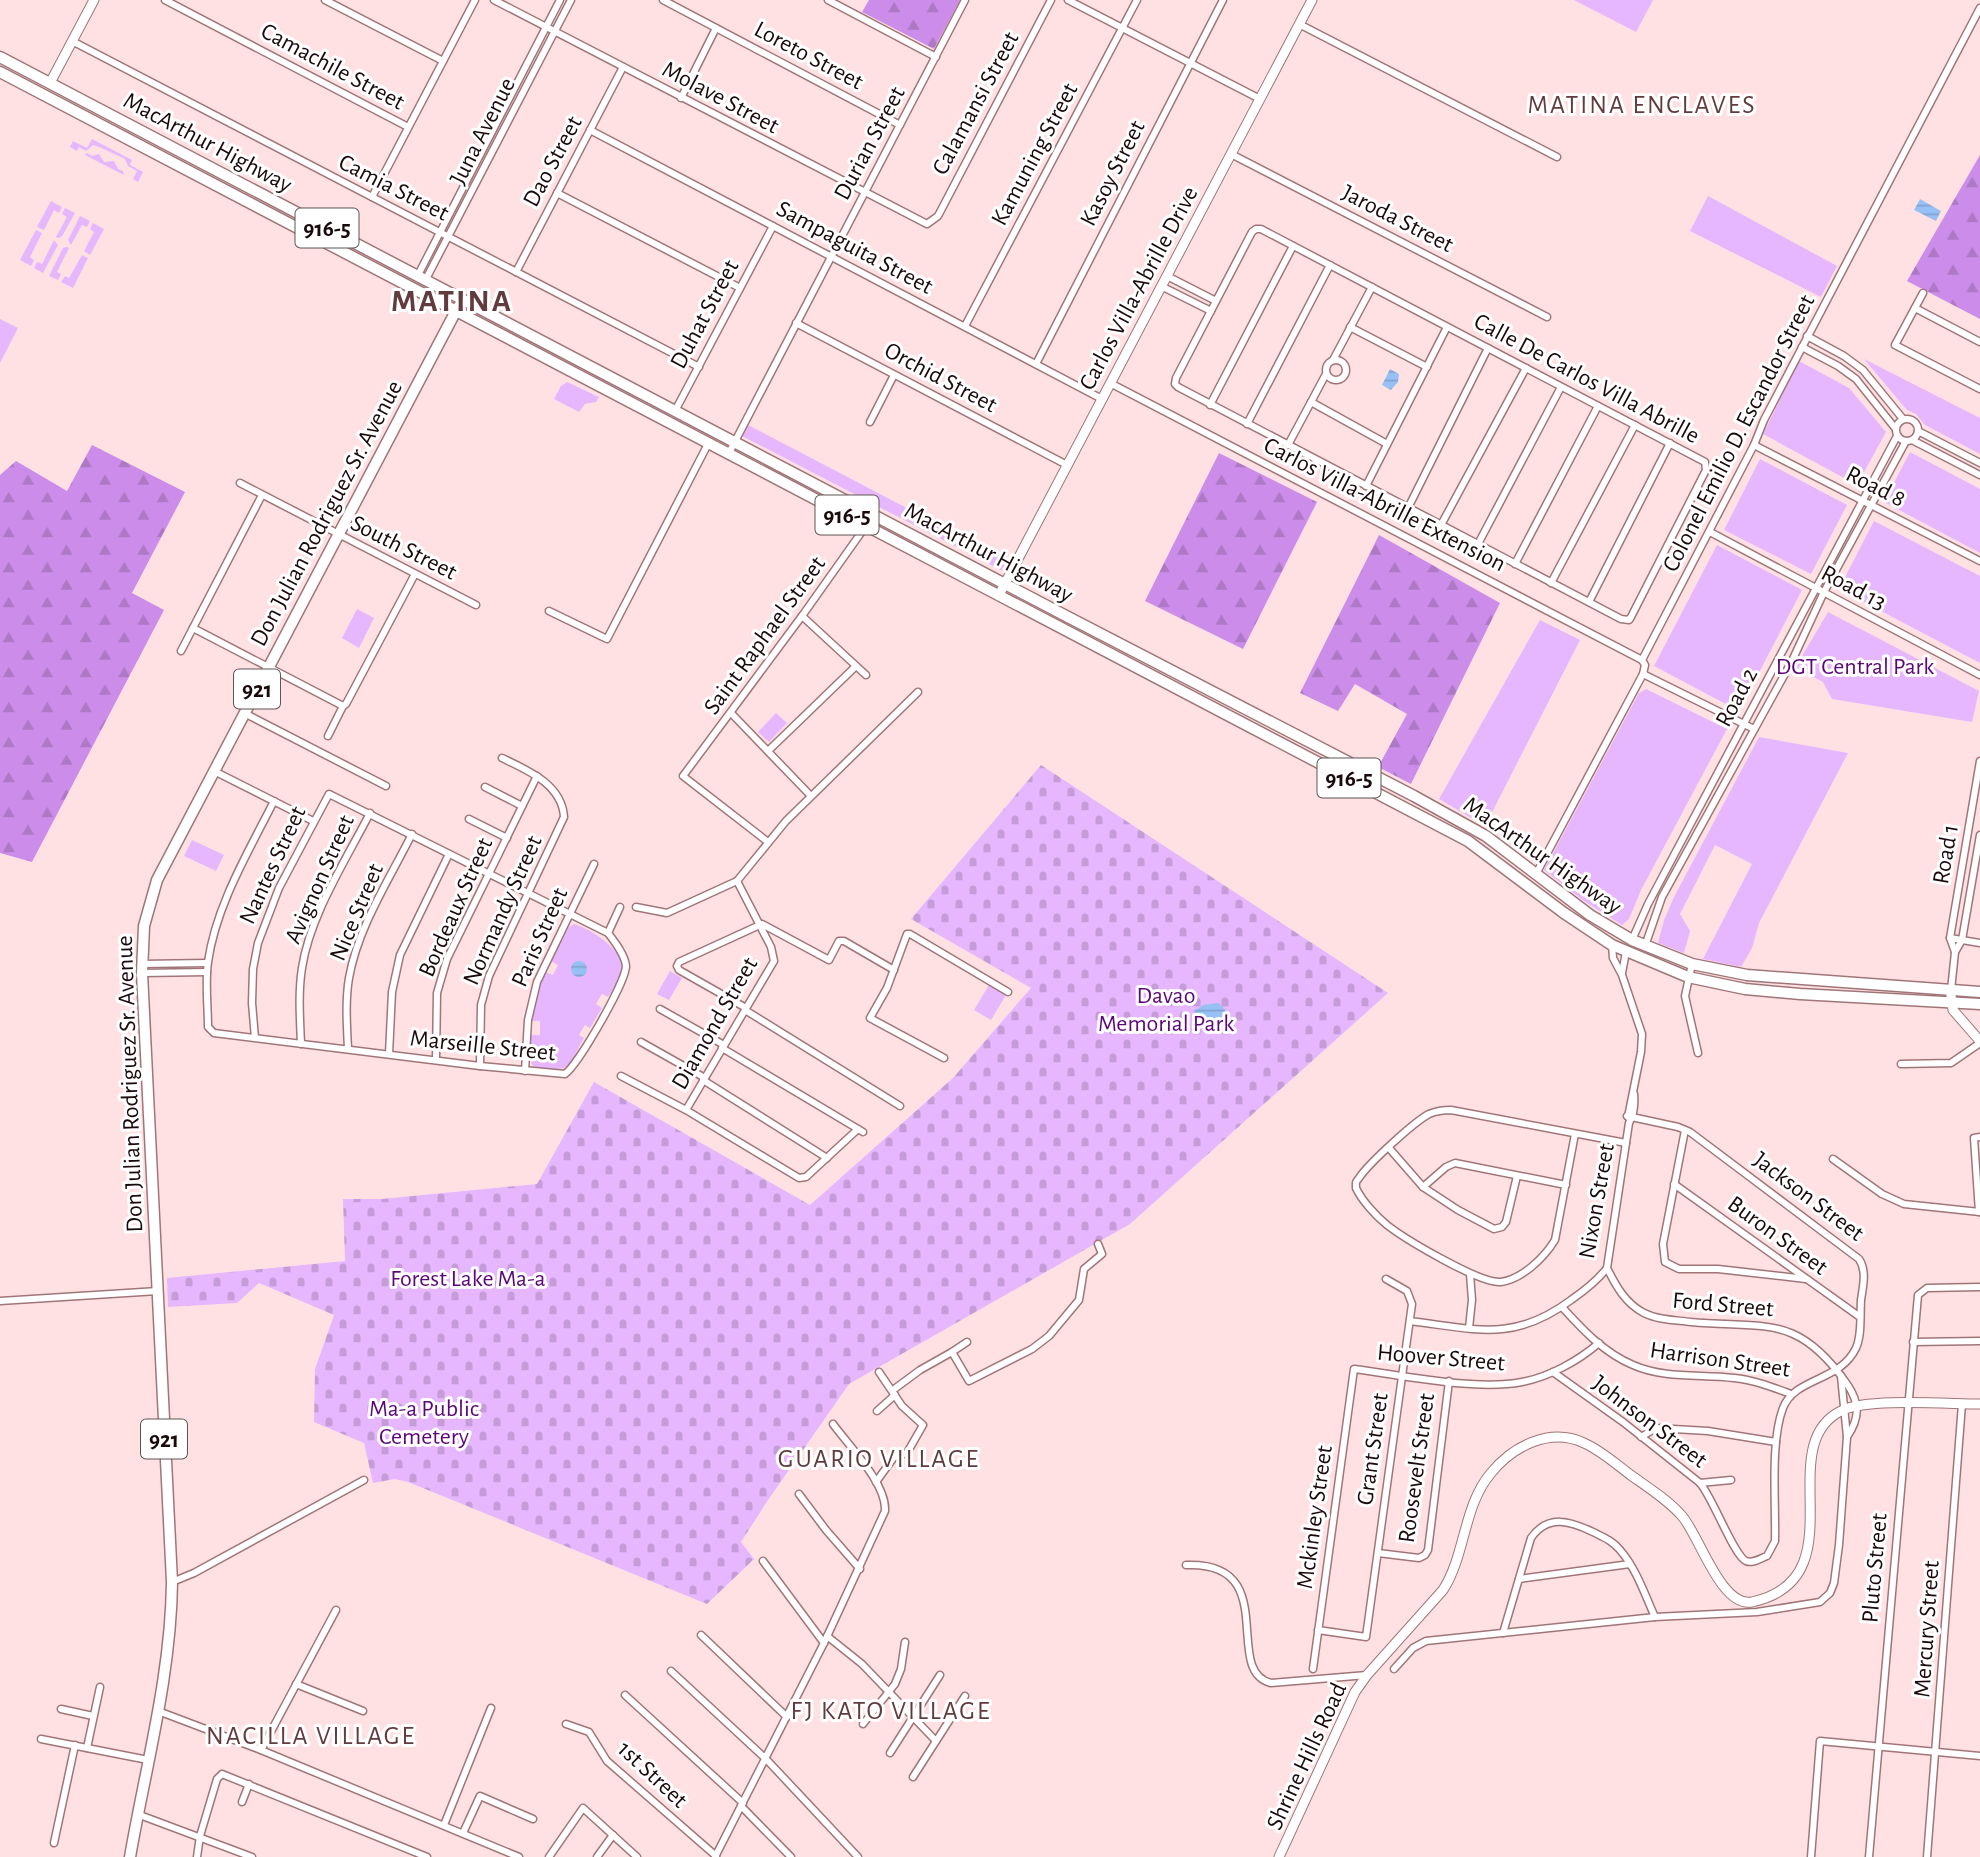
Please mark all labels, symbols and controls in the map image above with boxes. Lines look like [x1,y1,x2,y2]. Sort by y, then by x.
street label: Loreto Street [750,17,867,95]
street label: Camachile Street [257,19,408,115]
street label: Calamansi Street [928,28,1024,179]
street label: Molave Street [658,57,783,139]
street label: Juna Avenue [446,74,520,189]
street label: Kamuning Street [987,79,1083,230]
street label: Durian Street [830,82,910,204]
street label: MacArthur Highway [119,88,296,197]
district label: MATINA ENCLAVES [1527,92,1757,118]
street label: Dao Street [519,112,587,211]
street label: Kasoy Street [1076,116,1150,230]
street label: Camia Street [335,150,453,226]
street label: Jaroda Street [1338,181,1457,257]
street label: Carlos Villa-Abrille Drive [1075,183,1203,394]
street label: Sampaguita Street [772,197,937,299]
road number: 916-5 [296,208,358,247]
street label: Duhat Street [666,256,744,373]
district label: MATINA [391,285,513,317]
street label: Colonel Emilio D. Escandor Street [1658,291,1819,576]
street label: Calle De Carlos Villa Abrille [1470,309,1703,448]
street label: Orchid Street [880,338,1001,418]
street label: Don Julian Rodriguez Sr. Avenue [247,377,407,650]
street label: Carlos Villa-Abrille Extension [1260,433,1509,576]
street label: Road 8 [1842,462,1909,512]
road number: 916-5 [816,495,878,534]
street label: MacArthur Highway [900,498,1077,607]
street label: South Street [347,511,461,585]
street label: Saint Raphael Street [700,552,830,719]
street label: Road 13 [1817,561,1890,615]
park label: DGT Central Park [1776,655,1934,679]
street label: Road 2 [1712,664,1762,731]
road number: 921 [234,670,280,708]
road number: 916-5 [1318,758,1380,798]
street label: MacArthur Highway [1459,792,1626,919]
street label: Nantes Street [235,803,311,928]
street label: Avignon Street [281,811,359,947]
street label: Road 1 [1929,823,1963,886]
street label: Normandy Street [459,832,547,989]
street label: Bordeaux Street [415,834,497,981]
street label: Nice Street [326,860,388,964]
street label: Paris Street [507,884,572,991]
street label: Don Julian Rodriguez Sr. Avenue [113,935,147,1233]
street label: Diamond Street [667,953,762,1094]
park label: Davao Memorial Park [1098,984,1234,1036]
street label: Marseille Street [409,1026,557,1066]
street label: Nixon Street [1575,1141,1619,1261]
street label: Jackson Street [1749,1148,1868,1246]
street label: Buron Street [1723,1192,1832,1280]
park label: Forest Lake Ma-a [390,1267,546,1291]
street label: Ford Street [1671,1289,1775,1321]
street label: Harrison Street [1648,1338,1792,1382]
street label: Hoover Street [1376,1340,1506,1376]
street label: Johnson Street [1588,1371,1711,1473]
street label: Grant Street [1353,1391,1393,1507]
street label: Roosevelt Street [1395,1391,1439,1545]
park label: Ma-a Public Cemetery [369,1397,479,1449]
road number: 921 [141,1420,187,1458]
street label: Mckinley Street [1293,1444,1337,1590]
district label: GUARIO VILLAGE [778,1446,980,1472]
street label: Pluto Street [1858,1512,1892,1624]
street label: Mercury Street [1910,1559,1944,1698]
street label: Shrine Hills Road [1262,1679,1351,1834]
district label: FJ KATO VILLAGE [791,1698,991,1724]
district label: NACILLA VILLAGE [206,1723,416,1749]
street label: 1st Street [613,1737,692,1813]

